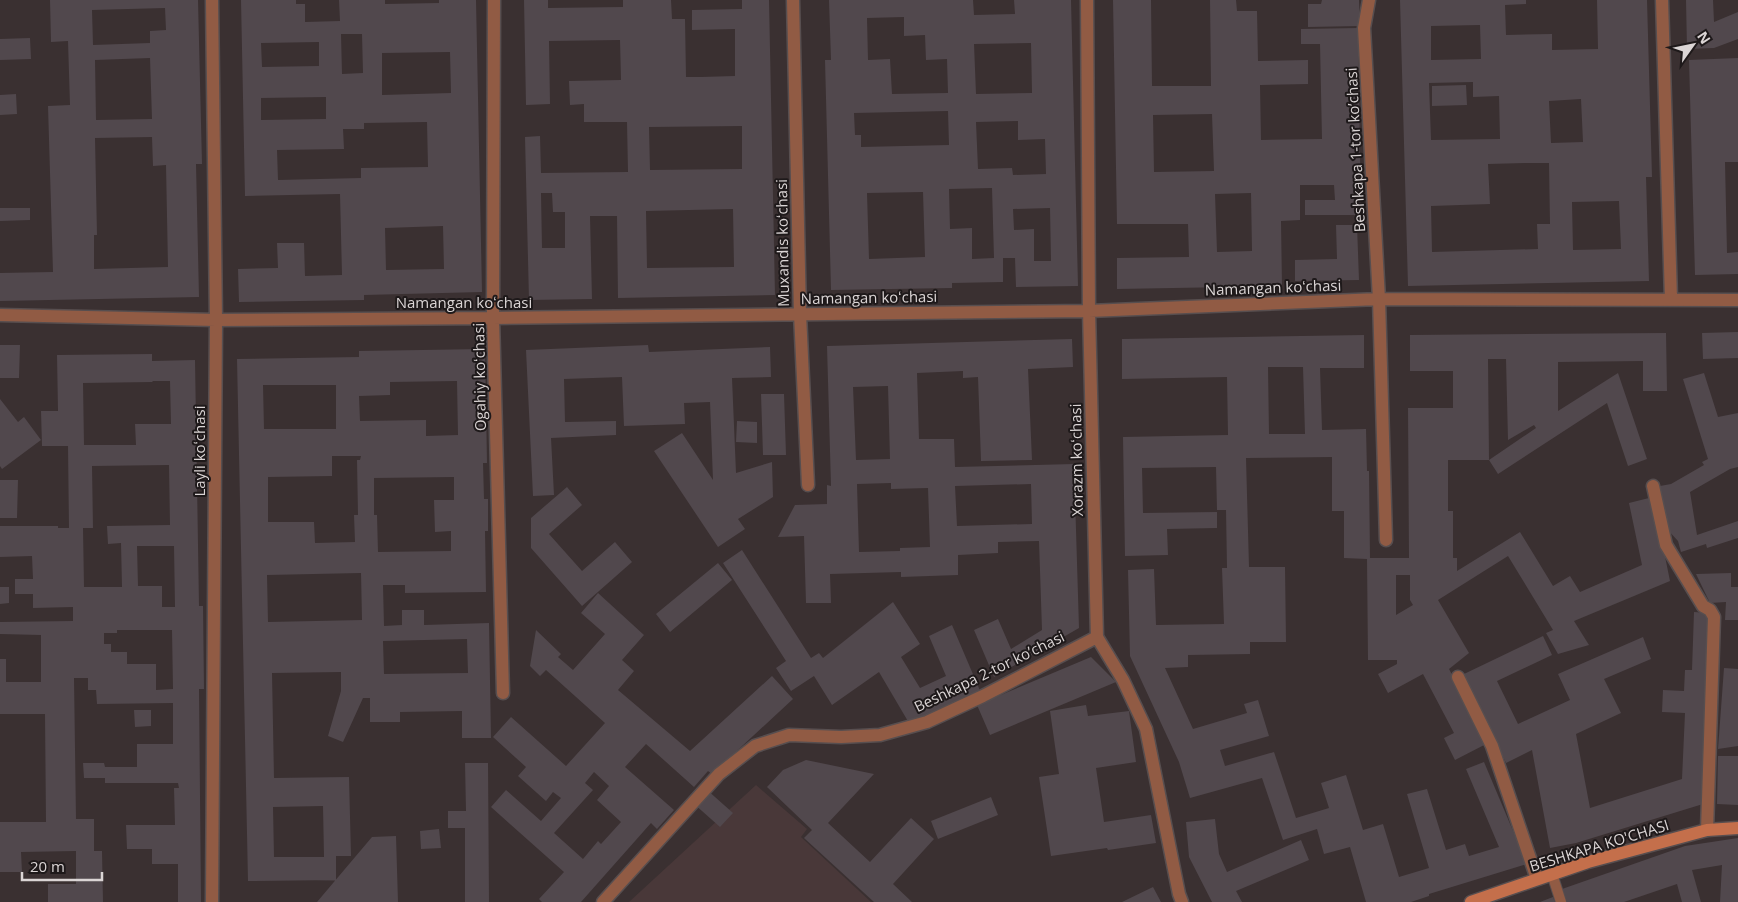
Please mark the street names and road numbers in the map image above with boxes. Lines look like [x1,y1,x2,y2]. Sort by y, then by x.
street label: Beshkapa 1-tor koʼchasi [1341,67,1369,233]
street label: Muxandis koʻchasi [771,179,793,307]
street label: Namangan koʻchasi [1204,275,1342,299]
street label: Namangan koʻchasi [801,286,937,308]
street label: Namangan koʻchasi [396,292,532,312]
street label: Ogahiy koʻchasi [468,323,490,431]
street label: Xorazm koʻchasi [1065,403,1087,517]
street label: Layli koʻchasi [189,405,209,497]
street label: Beshkapa 2-tor koʼchasi [910,626,1068,716]
street label: BESHKAPA KO'CHASI [1527,814,1671,876]

